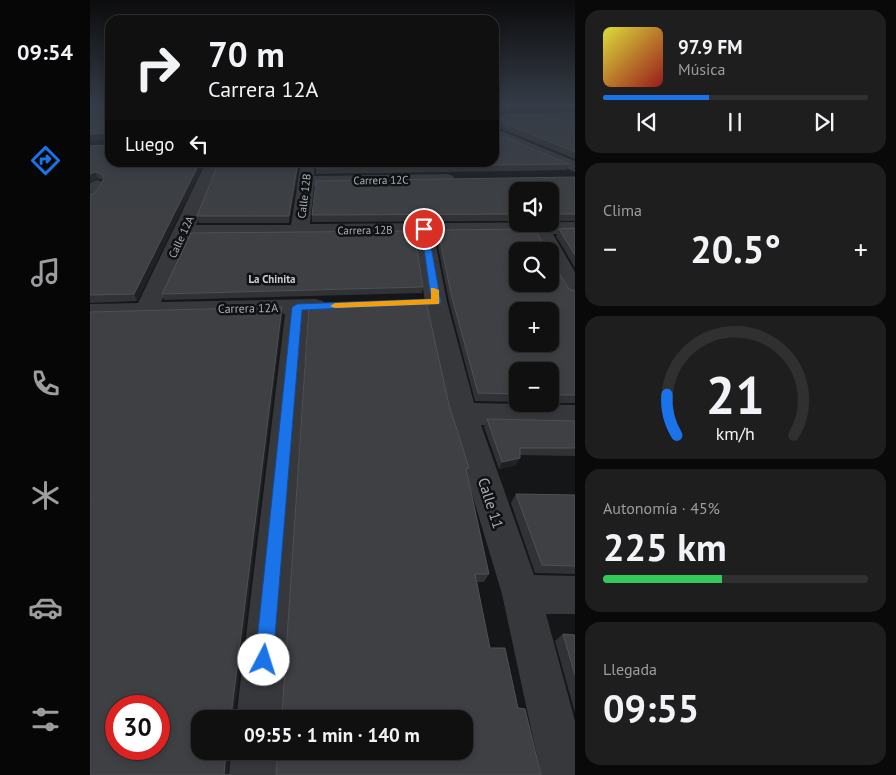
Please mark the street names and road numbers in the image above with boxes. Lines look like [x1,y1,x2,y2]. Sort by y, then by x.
street label: Calle 12B [294,173,314,219]
street label: Carrera 12C [353,173,409,187]
street label: Calle 12A [165,213,197,260]
street label: Carrera 12B [337,223,393,237]
street label: Carrera 12A [218,300,278,316]
street label: Calle 11 [474,475,508,531]

